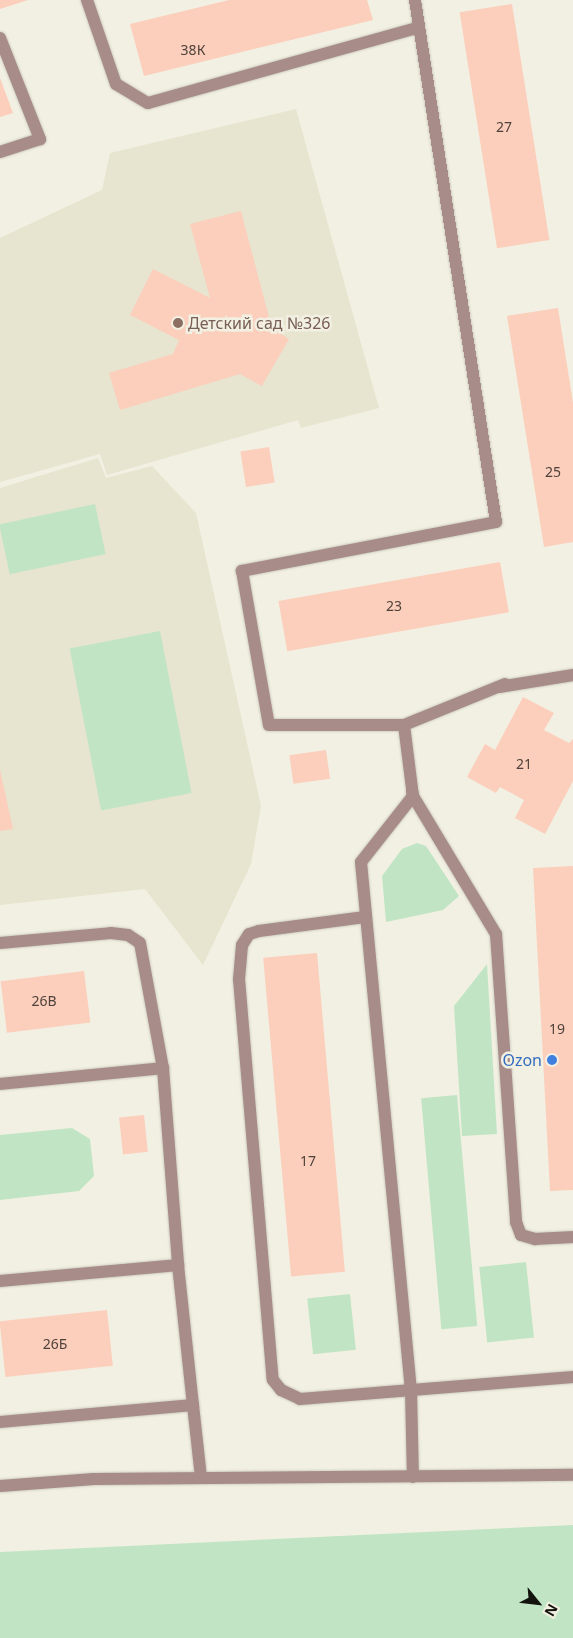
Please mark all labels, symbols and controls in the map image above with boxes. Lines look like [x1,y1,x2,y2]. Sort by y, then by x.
house number: 38К [181,42,205,58]
house number: 27 [496,119,512,135]
place label: Детский сад №326 [188,313,330,333]
marker: Детский сад №326 [172,317,184,329]
house number: 25 [545,464,561,480]
house number: 23 [386,598,402,614]
house number: 21 [516,756,532,772]
house number: 26В [31,993,57,1009]
house number: 19 [549,1021,565,1037]
place label: Ozon [502,1050,542,1070]
marker: Ozon [546,1054,558,1066]
house number: 17 [300,1153,316,1169]
house number: 26Б [43,1336,67,1352]
north arrow [513,1578,563,1628]
text: N [540,1601,563,1620]

